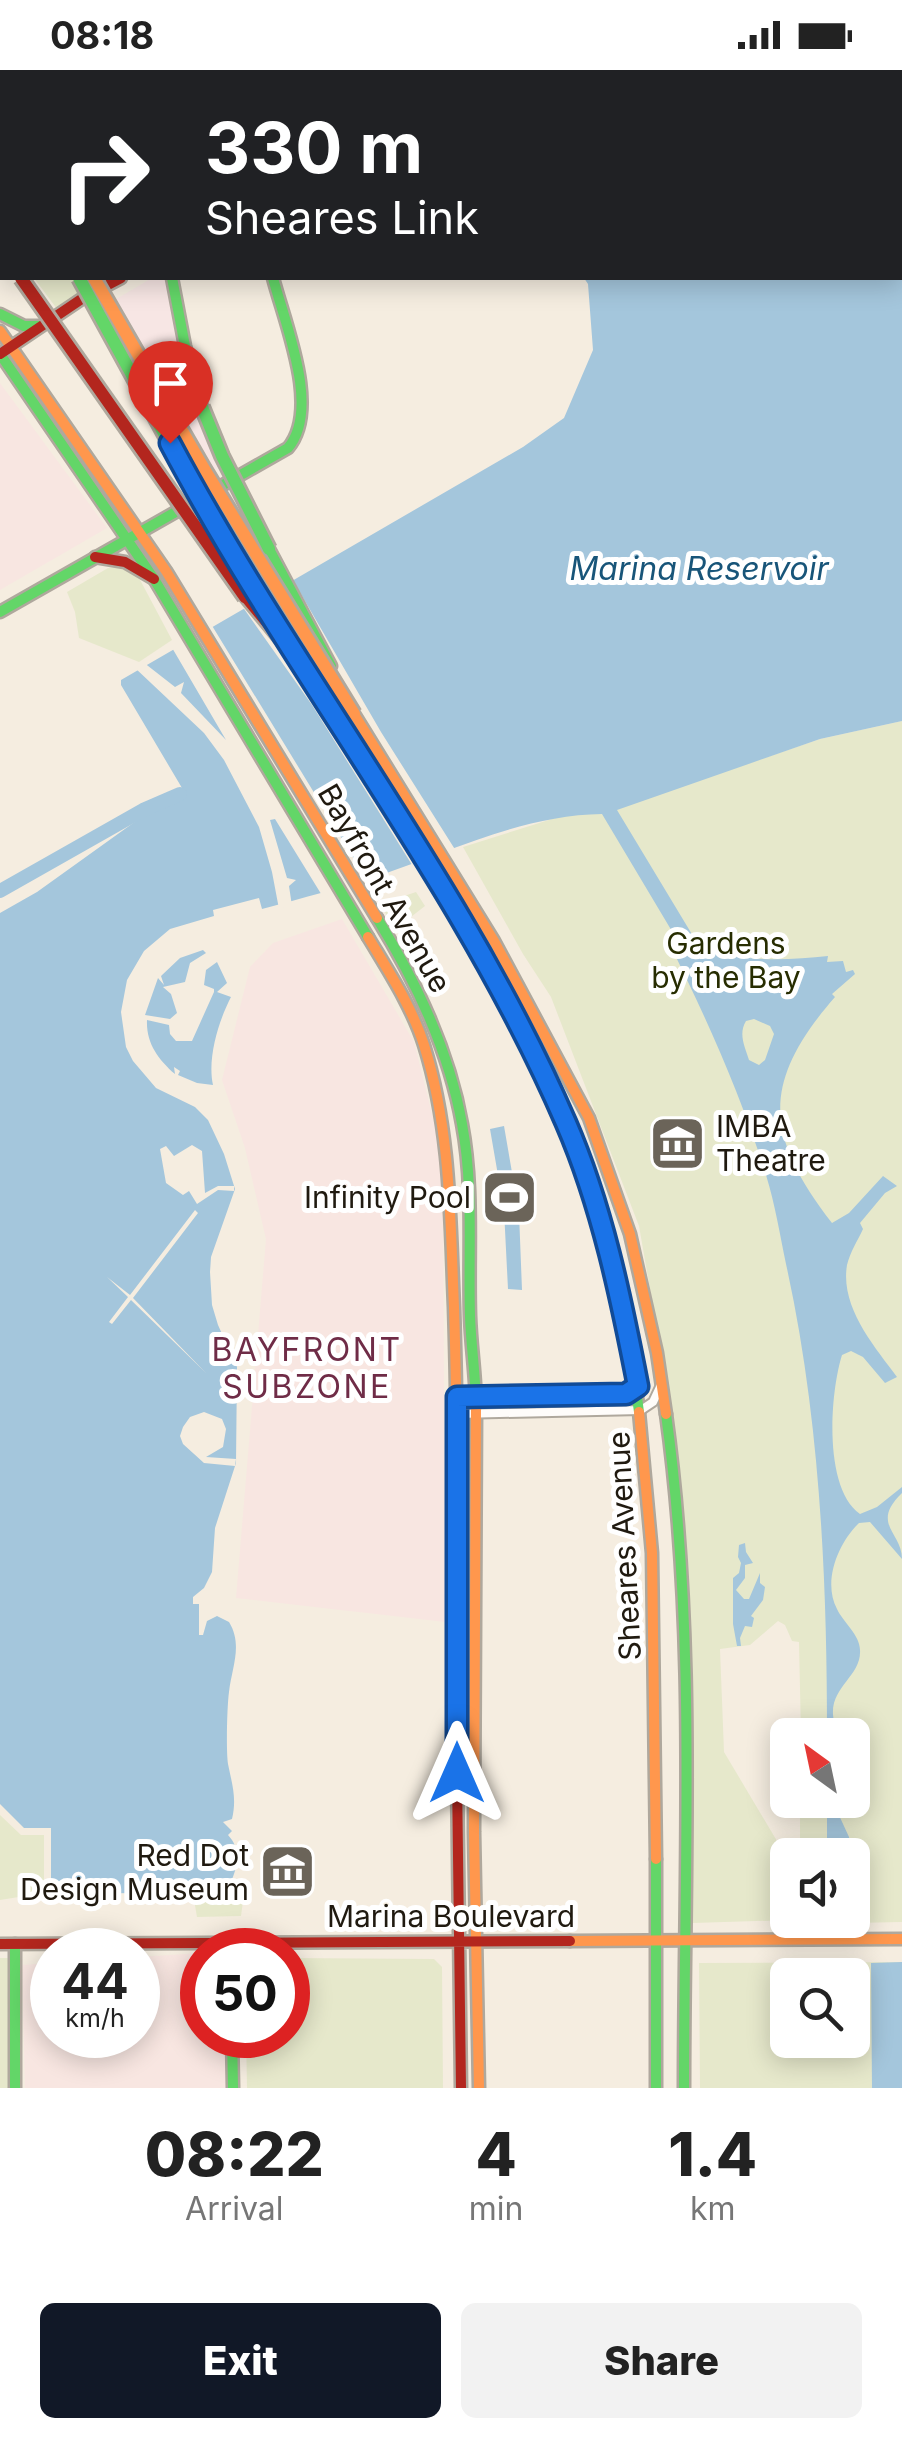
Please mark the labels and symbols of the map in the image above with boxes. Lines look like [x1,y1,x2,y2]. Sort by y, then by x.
pin [128,341,213,444]
water label: Marina Reservoir [569,549,830,588]
street label: Bayfront Avenue [311,777,459,999]
park label: Gardens by the Bay [651,925,801,995]
place label: IMBA Theatre [716,1108,826,1178]
museum icon: IMBA Theatre [647,1113,707,1173]
sports icon: Infinity Pool [480,1167,540,1227]
place label: Infinity Pool [304,1179,471,1215]
district label: BAYFRONT SUBZONE [211,1330,403,1406]
street label: Sheares Avenue [600,1430,648,1662]
north arrow [770,1718,870,1818]
position arrow [405,1721,509,1825]
place label: Red Dot Design Museum [20,1837,249,1907]
museum icon: Red Dot Design Museum [258,1842,318,1902]
street label: Marina Boulevard [327,1898,575,1934]
speed limit sign: 50 [180,1928,310,2058]

